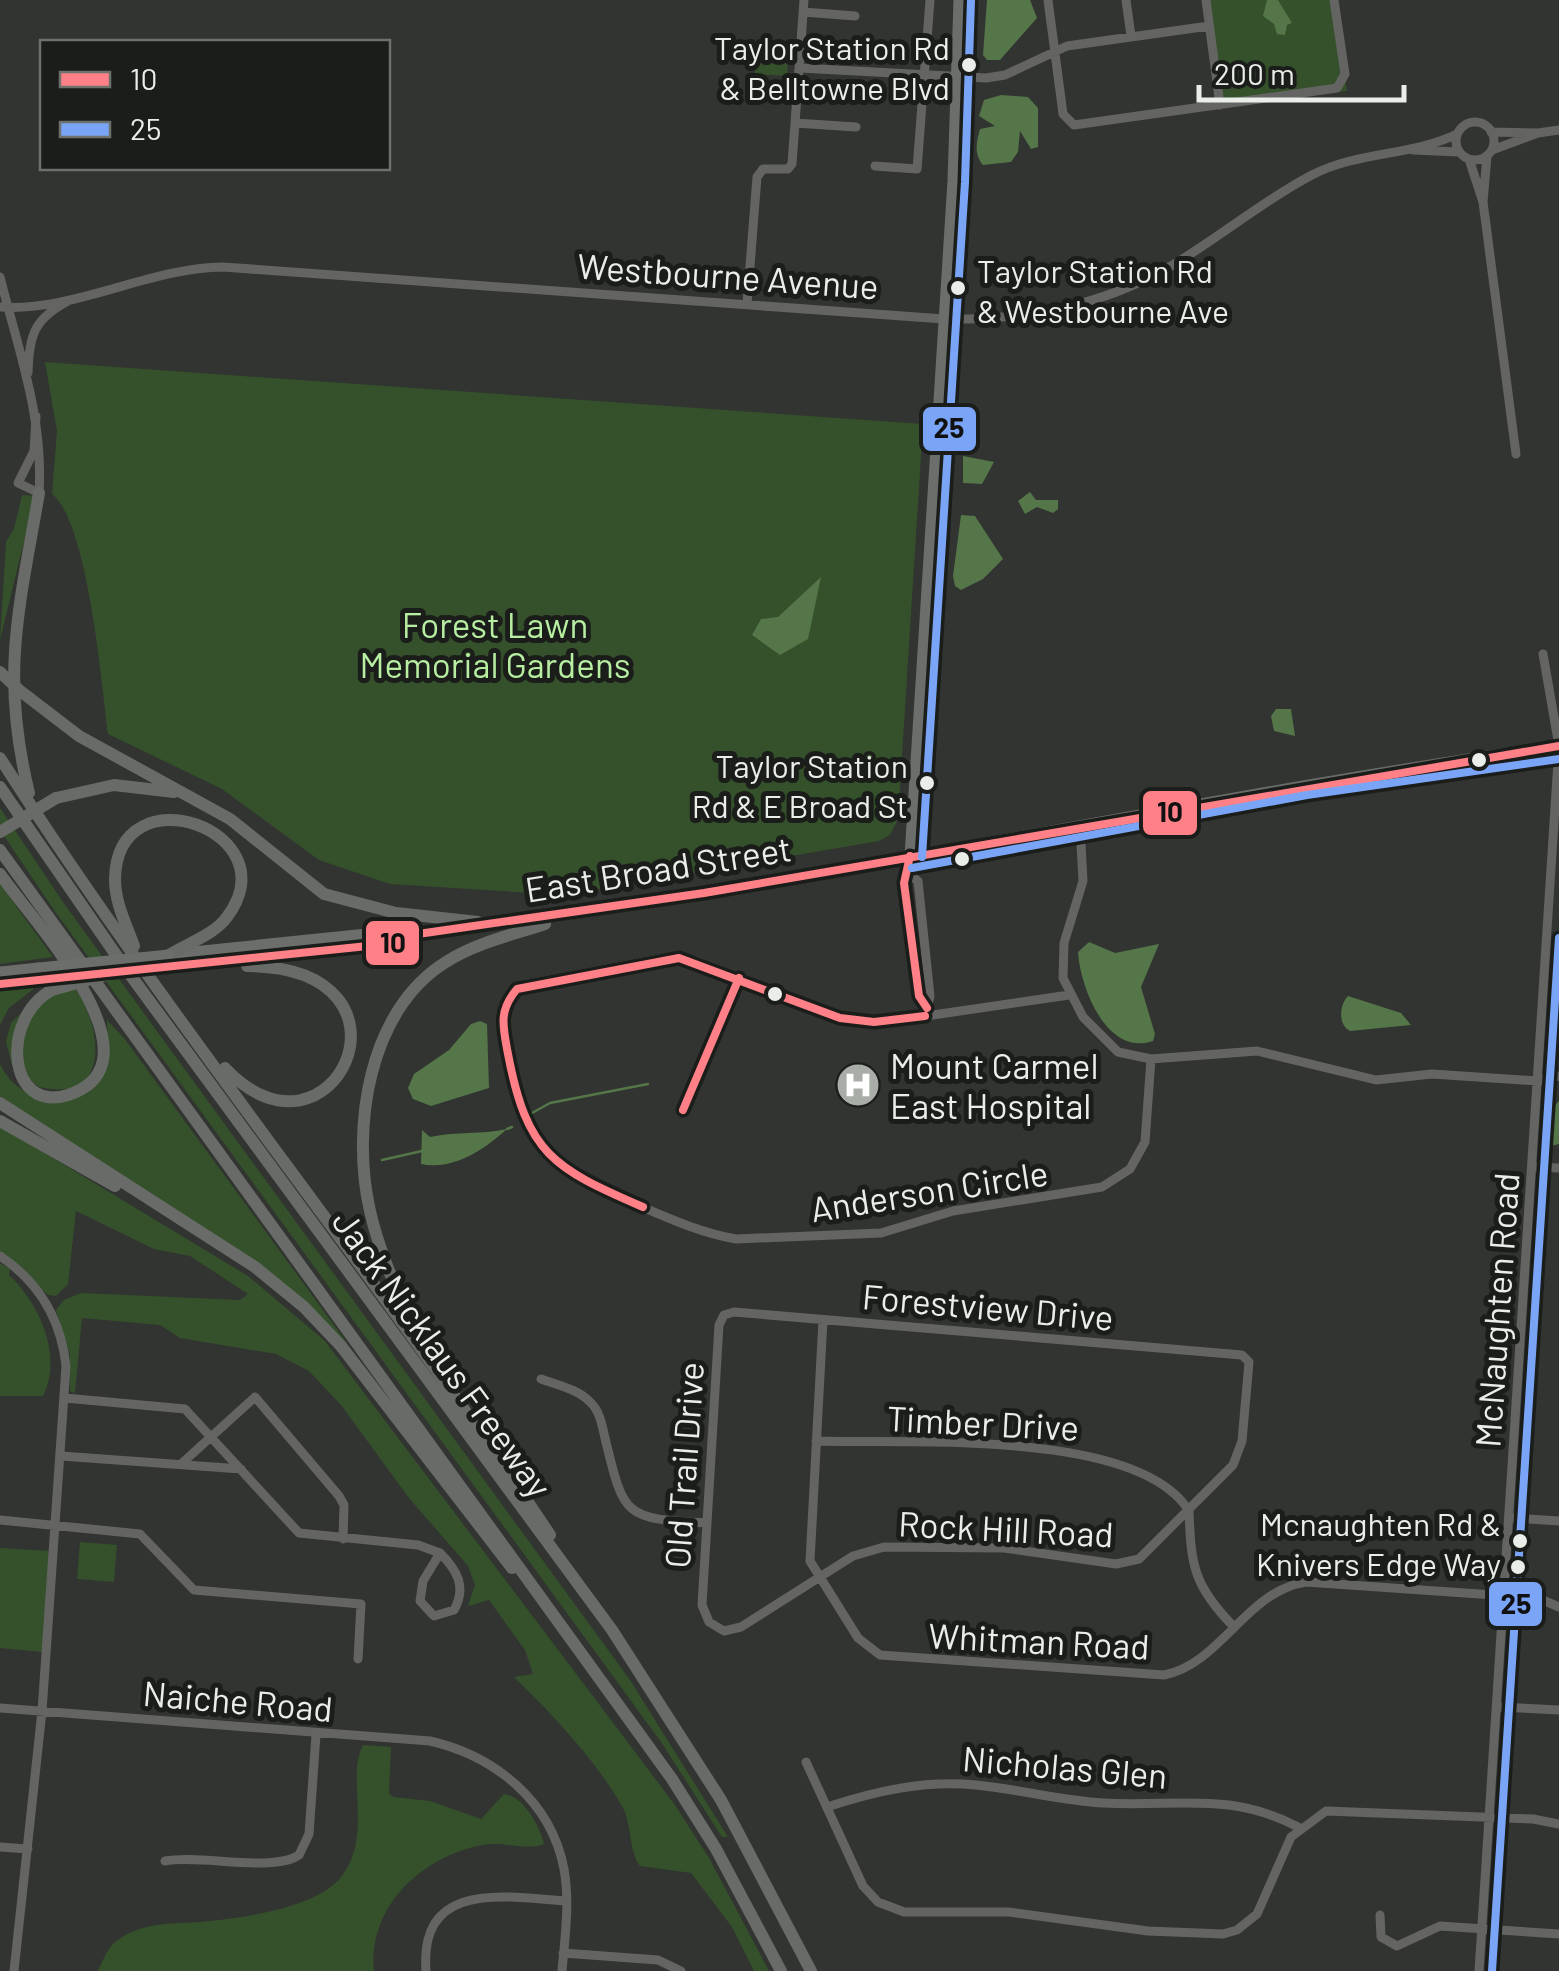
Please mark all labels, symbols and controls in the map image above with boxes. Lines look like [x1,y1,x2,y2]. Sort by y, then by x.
place label: Taylor Station Rd & Belltowne Blvd [714,28,950,106]
legend [40,40,390,170]
scale bar [1199,40,1404,102]
marker: Taylor Station Rd & Belltowne Blvd [959,55,979,75]
text: 200 m [1214,55,1295,91]
text: 10 [130,60,157,96]
text: 25 [130,110,162,146]
street label: Westbourne Avenue [576,244,880,306]
place label: Taylor Station Rd & Westbourne Ave [977,251,1229,329]
marker: Taylor Station Rd & Westbourne Ave [948,278,968,298]
line badge: 25 [921,405,978,453]
text: 25 [934,410,964,444]
park label: Forest Lawn Memorial Gardens [359,603,631,685]
place label: Taylor Station Rd & E Broad St [692,746,908,824]
unlabelled marker [1469,750,1489,770]
marker: Taylor Station Rd & E Broad St [917,773,937,793]
line badge: 10 [1141,789,1199,837]
text: 10 [1157,794,1183,828]
street label: East Broad Street [522,826,794,910]
unlabelled marker [952,849,972,869]
line badge: 10 [364,919,421,967]
text: 10 [380,925,406,959]
unlabelled marker [765,984,785,1004]
place label: Mount Carmel East Hospital [890,1044,1099,1126]
hospital icon: Mount Carmel East Hospital [835,1062,881,1108]
street label: Anderson Circle [807,1151,1051,1229]
street label: McNaughten Road [1465,1171,1527,1449]
street label: Jack Nicklaus Freeway [325,1201,561,1505]
street label: Forestview Drive [861,1274,1115,1338]
street label: Old Trail Drive [655,1361,711,1569]
street label: Timber Drive [886,1396,1080,1448]
street label: Rock Hill Road [897,1501,1115,1555]
place label: Mcnaughten Rd & Knivers Edge Way [1256,1504,1501,1582]
marker: Mcnaughten Rd & Knivers Edge Way [1510,1531,1530,1551]
unlabelled marker [1508,1557,1528,1577]
line badge: 25 [1487,1580,1544,1628]
text: 25 [1501,1586,1531,1620]
street label: Whitman Road [927,1613,1151,1667]
street label: Naiche Road [141,1671,335,1729]
street label: Nicholas Glen [961,1736,1169,1796]

